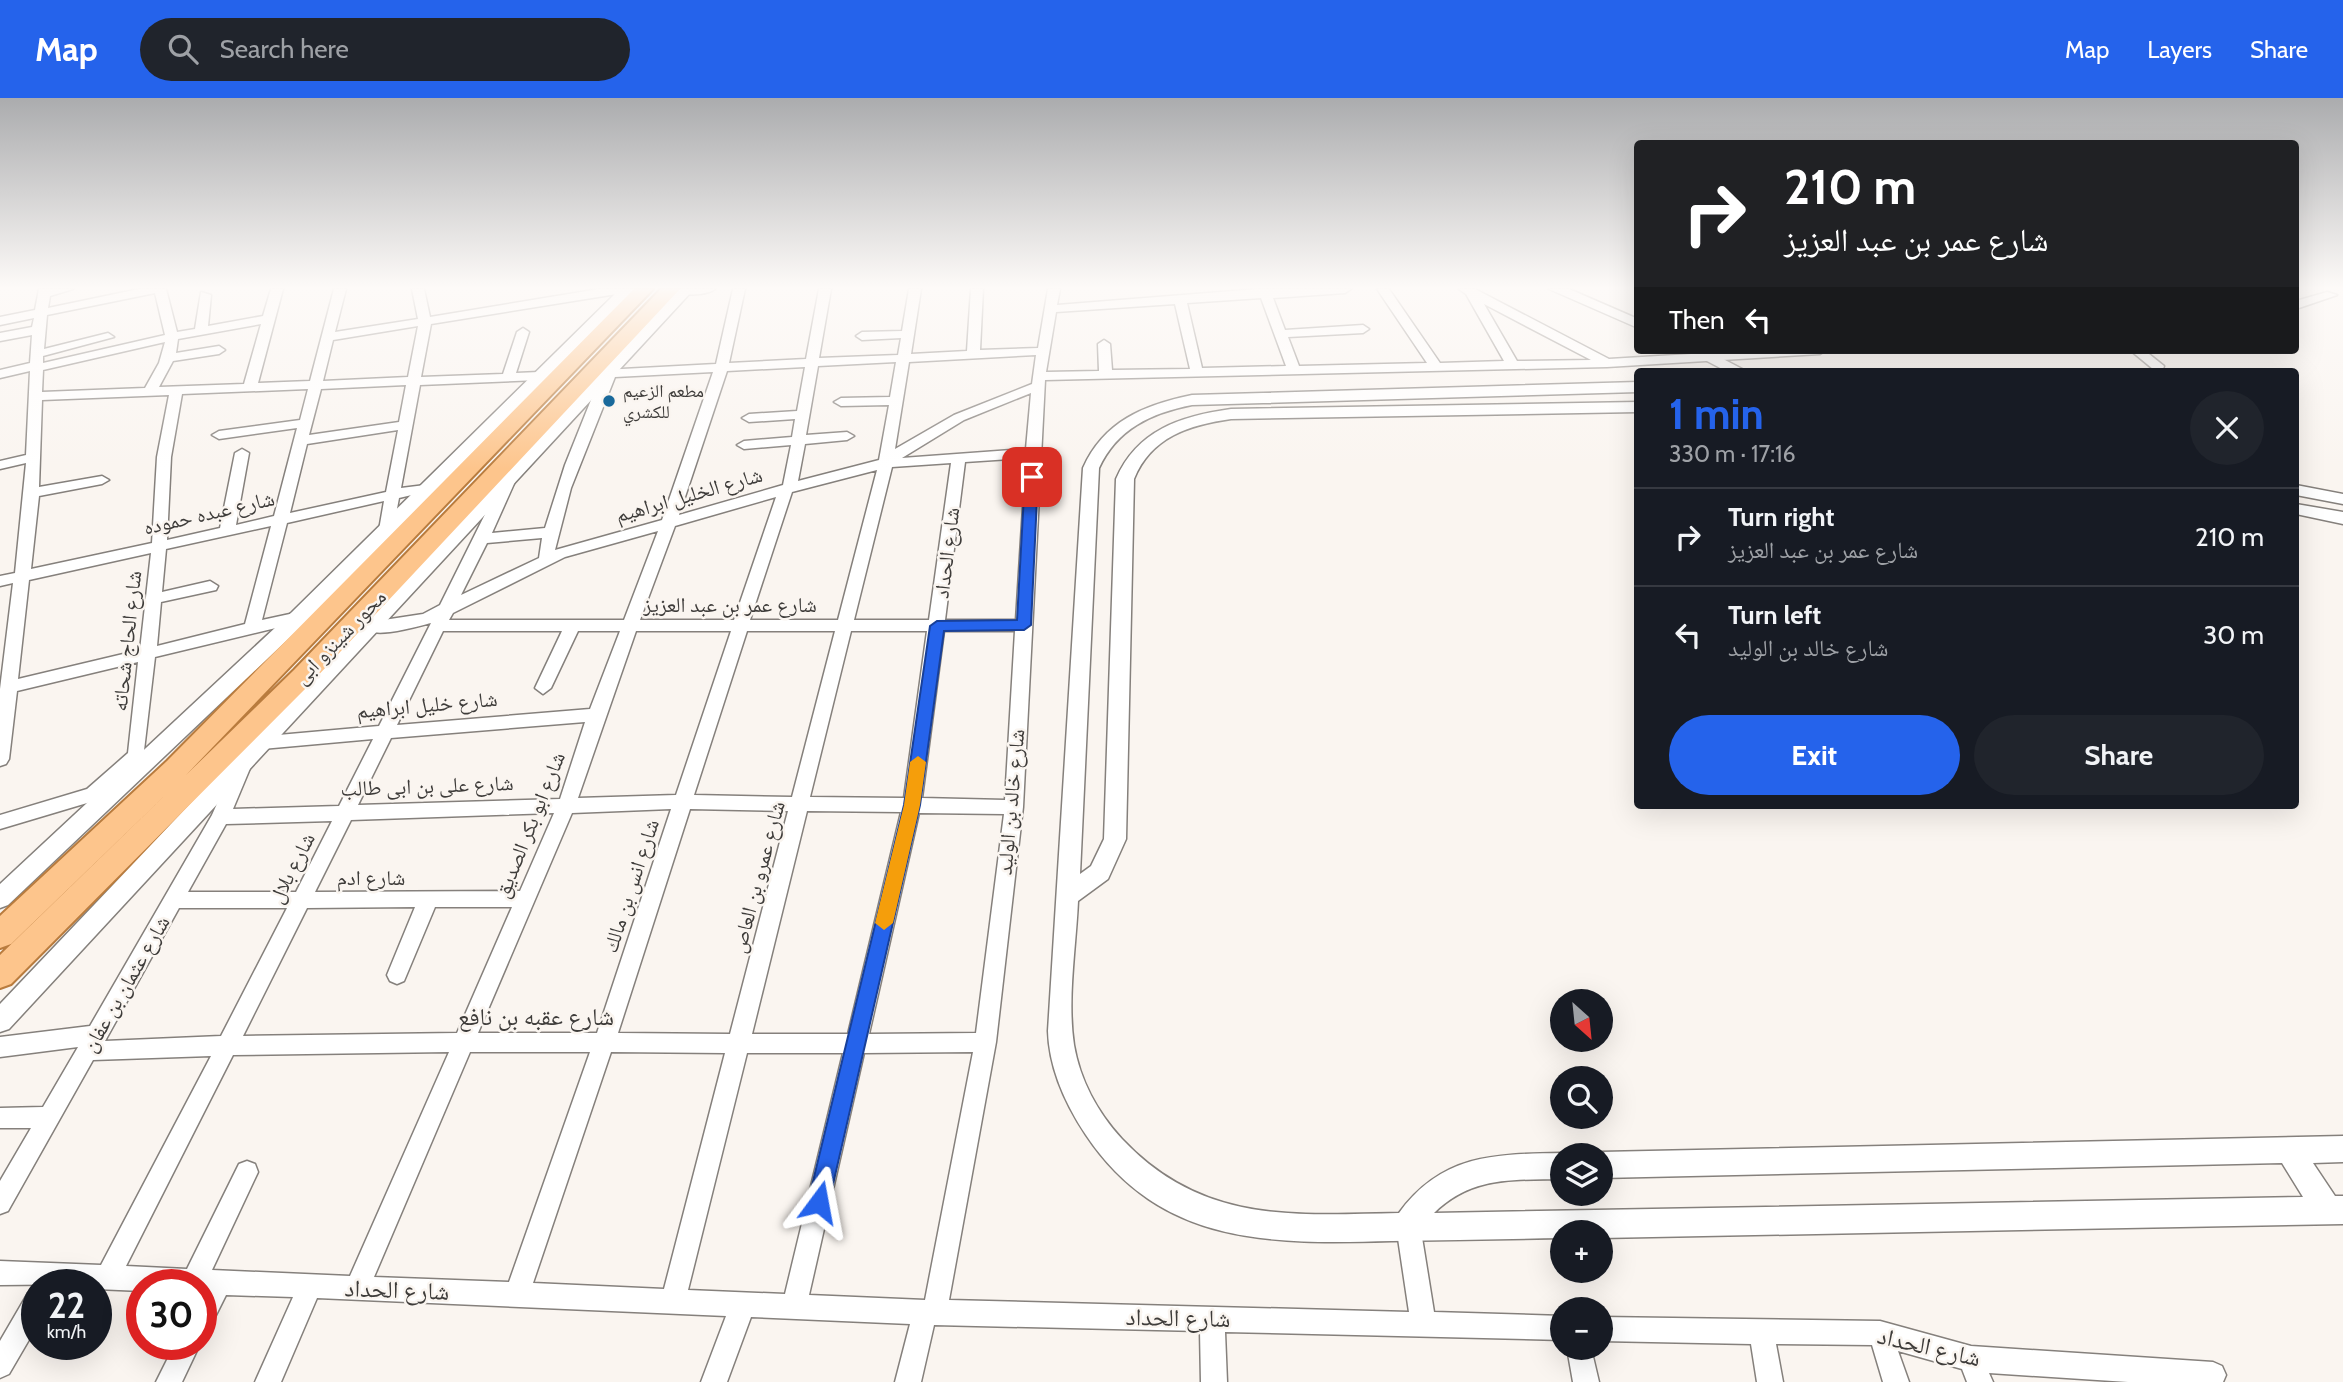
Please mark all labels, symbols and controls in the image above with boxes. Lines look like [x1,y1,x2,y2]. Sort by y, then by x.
search box [140,18,630,81]
text: Map [35,29,98,69]
icon: search [164,30,202,68]
text: Search here [220,33,349,65]
text: Map [2065,35,2109,64]
text: Layers [2147,35,2212,64]
text: Share [2250,35,2308,64]
text: 210 m [1784,157,1916,216]
icon: right [1669,168,1760,259]
text: شارع عمر بن عبد العزيز [1784,220,2049,259]
icon: left [1739,301,1777,339]
text: Then [1669,304,1725,336]
place label: مطعم الزعيم للكشري [623,380,704,427]
text: 1 min [1669,388,1764,440]
button: close [2190,391,2264,465]
marker: مطعم الزعيم للكشري [601,393,617,409]
text: 330 m · 17:16 [1669,440,1796,468]
pin [1002,447,1062,507]
icon: arrive [1013,458,1051,496]
street label: شارع الخليل ابراهيم [613,462,766,529]
street label: شارع عبده حموده [141,485,277,541]
text: Turn right [1728,501,1834,533]
street label: شارع الحداد [929,506,965,600]
icon: right [1669,518,1707,556]
text: 210 m [2195,521,2264,553]
text: شارع عمر بن عبد العزيز [1728,536,1918,564]
street label: شارع الحاج شحاته [107,569,147,713]
street label: محور شينزو ابى [288,584,392,690]
street label: شارع عمر بن عبد العزيز [642,592,817,618]
text: Turn left [1728,599,1821,631]
icon: left [1669,616,1707,654]
text: 30 m [2203,619,2264,651]
text: شارع خالد بن الوليد [1728,634,1888,662]
street label: شارع خليل ابراهيم [355,686,499,725]
button: Exit [1669,715,1960,795]
button: Share [1974,715,2264,795]
street label: شارع خالد بن الوليد [992,728,1030,876]
street label: شارع ابو بكر الصديق [489,748,571,902]
street label: شارع على بن ابى طالب [340,770,514,802]
street label: شارع عمرو بن العاص [725,798,791,956]
street label: شارع انس بن مالك [597,816,665,956]
street label: شارع بلال [263,828,321,908]
street label: شارع ادم [337,865,405,892]
street label: شارع عثمان بن عفان [76,911,176,1057]
north arrow [1550,989,1614,1052]
map controls [1550,989,1613,1360]
street label: شارع عقبه بن نافع [458,1002,614,1032]
button: search [1550,1066,1613,1129]
button: layers [1550,1143,1613,1206]
position arrow [782,1165,856,1239]
button: + [1550,1220,1613,1283]
speed limit sign: 30 [126,1269,217,1360]
street label: شارع الحداد [344,1273,450,1307]
text: 22 [48,1284,85,1327]
button: − [1550,1297,1613,1360]
street label: شارع الحداد [1125,1302,1231,1334]
text: km/h [47,1321,86,1343]
street label: شارع الحداد [1875,1321,1983,1373]

